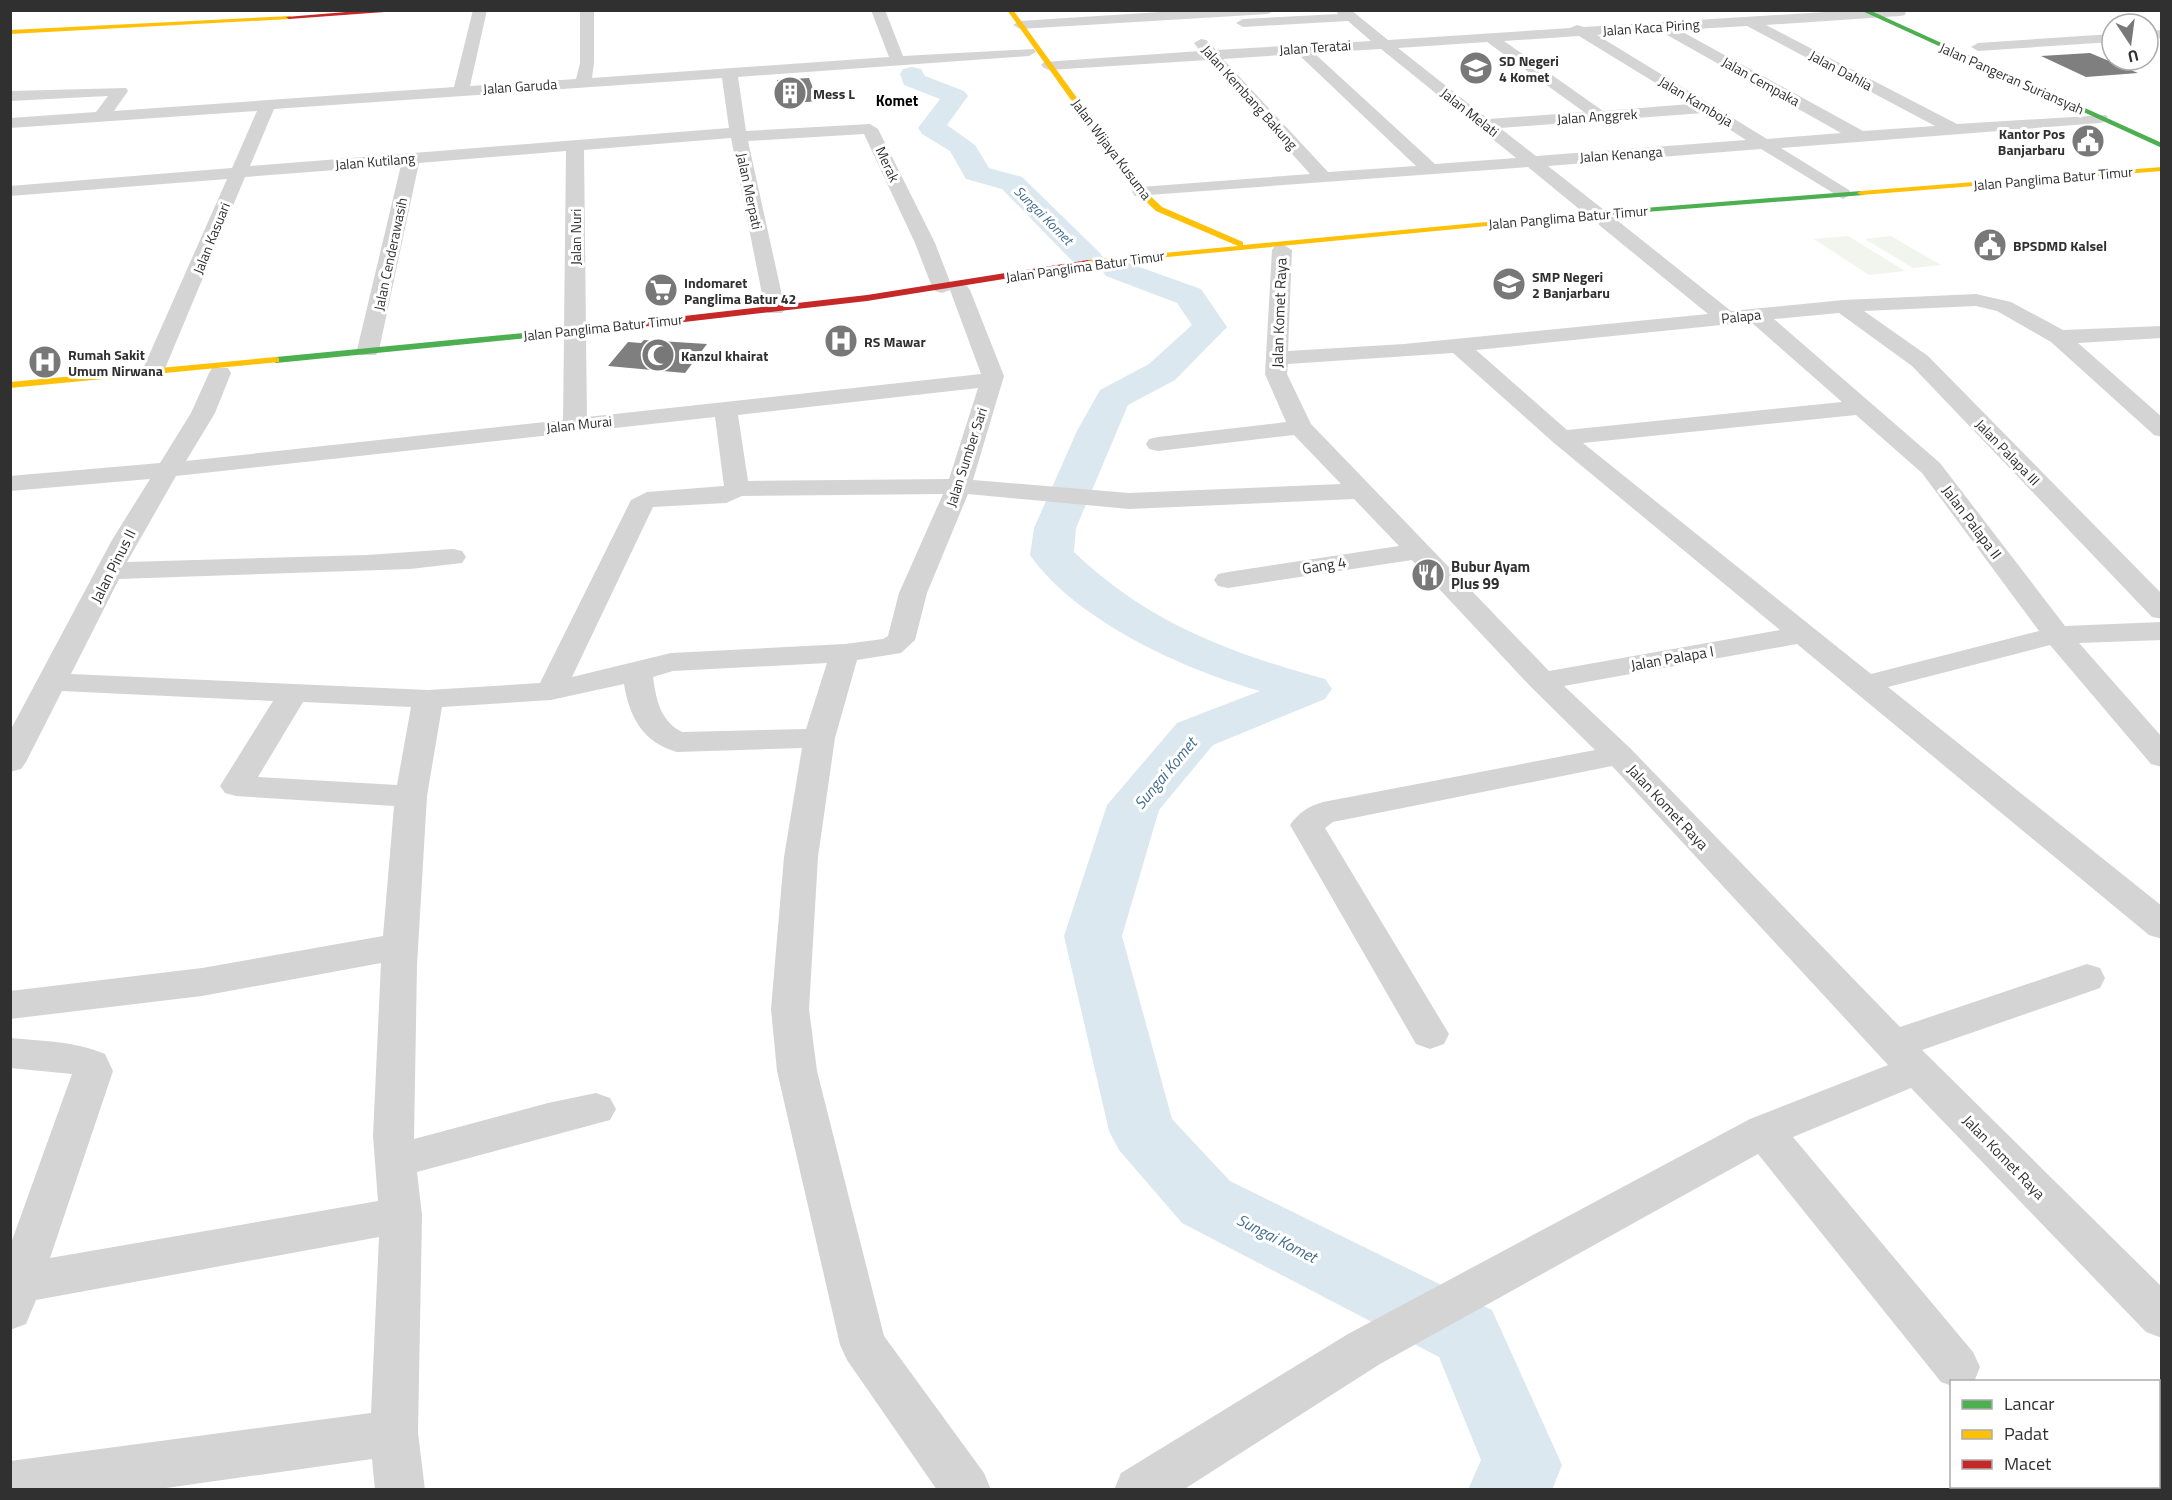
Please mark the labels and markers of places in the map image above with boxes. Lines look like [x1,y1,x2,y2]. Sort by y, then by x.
school or university icon: SD Negeri 4 Komet [1458,50,1494,86]
place label: SD Negeri 4 Komet [1499,50,1559,87]
building icon: Mess L [772,75,808,111]
place label: Mess L [813,83,855,104]
place label: Kantor Pos Banjarbaru [1998,123,2065,160]
public building icon: Kantor Pos Banjarbaru [2070,123,2106,159]
public building icon: BPSDMD Kalsel [1972,227,2008,263]
place label: BPSDMD Kalsel [2013,235,2107,256]
school or university icon: SMP Negeri 2 Banjarbaru [1491,266,1527,302]
place label: SMP Negeri 2 Banjarbaru [1532,266,1610,303]
supermarket icon: Indomaret Panglima Batur 42 [643,272,679,308]
place label: Indomaret Panglima Batur 42 [684,272,796,309]
hospital icon: RS Mawar [823,323,859,359]
place label: RS Mawar [864,331,926,352]
mosque icon: Kanzul khairat [640,337,676,373]
hospital icon: Rumah Sakit Umum Nirwana [27,344,63,380]
place label: Rumah Sakit Umum Nirwana [68,344,163,381]
place label: Kanzul khairat [681,345,768,366]
place label: Bubur Ayam Plus 99 [1451,555,1530,595]
restaurant icon: Bubur Ayam Plus 99 [1410,557,1446,593]

